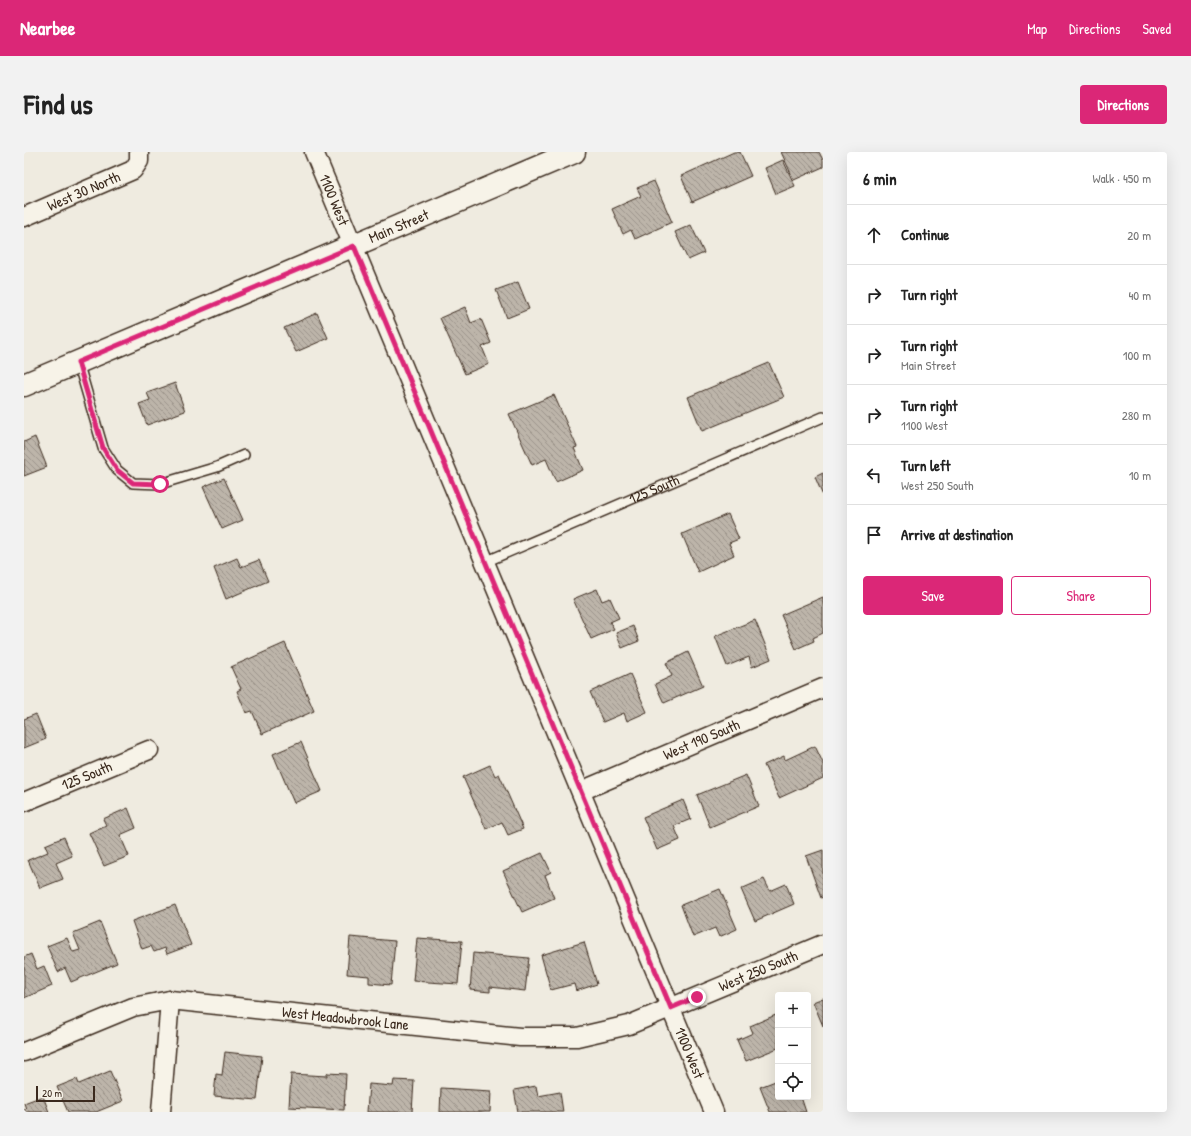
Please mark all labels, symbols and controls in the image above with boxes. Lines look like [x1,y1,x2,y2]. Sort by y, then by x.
text: Nearbee [20,15,75,41]
text: Map [1027,19,1047,38]
text: Directions [1069,19,1120,38]
text: Saved [1142,19,1171,38]
text: Find us [24,85,93,123]
button: Directions [1080,85,1167,124]
street label: West 30 North [44,166,123,216]
text: 6 min [863,167,897,190]
text: Walk · 450 m [1092,169,1151,187]
street label: 1100 West [314,171,355,230]
street label: Main Street [365,203,433,248]
icon: ahead [863,224,885,246]
text: Continue [901,224,949,245]
text: 20 m [1127,226,1151,244]
icon: right [863,284,885,306]
text: Turn right [901,284,957,305]
text: 40 m [1128,286,1151,304]
text: Turn right [901,335,957,356]
icon: right [863,344,885,366]
text: 100 m [1123,346,1151,364]
text: Main Street [901,356,956,374]
text: Turn right [901,395,957,416]
icon: right [863,404,885,426]
text: 280 m [1122,406,1151,424]
text: 1100 West [901,416,948,434]
text: Turn left [901,455,951,476]
icon: left [863,464,885,486]
text: 10 m [1129,466,1151,484]
street label: 125 South [626,469,682,509]
route start [151,475,169,493]
text: West 250 South [901,476,973,494]
icon: arrive [863,524,885,546]
text: Arrive at destination [901,524,1013,545]
button: Save [863,576,1003,615]
button: Share [1011,576,1151,615]
street label: West 190 South [660,714,743,765]
street label: 125 South [58,756,115,795]
street label: West 250 South [715,945,801,996]
route end [688,988,706,1006]
map controls [775,992,811,1100]
button: + [775,992,811,1028]
street label: West Meadowbrook Lane [281,1001,410,1035]
street label: 1100 West [670,1024,710,1082]
button: − [775,1028,811,1064]
button: locate [775,1064,811,1100]
scale bar [36,1084,95,1103]
text: 20 m [42,1086,62,1100]

